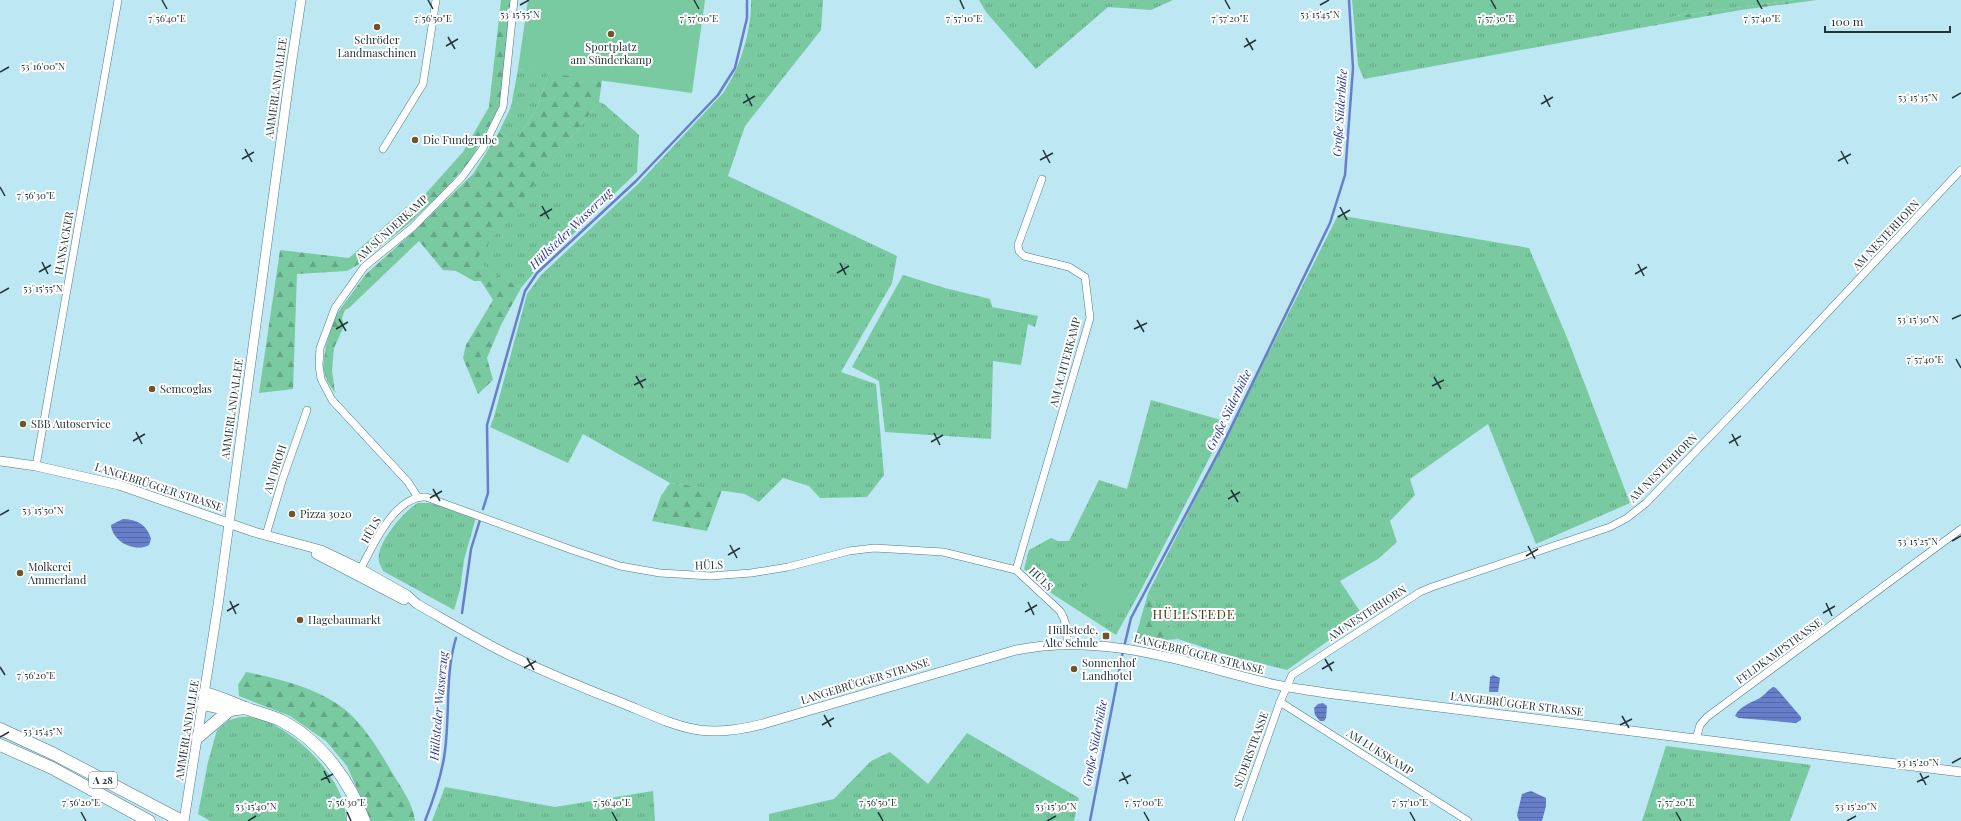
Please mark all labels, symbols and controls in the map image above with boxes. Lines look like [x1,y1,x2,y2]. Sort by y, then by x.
text: 53°15'55"N [500,7,540,21]
text: 53°15'45"N [1300,7,1340,21]
scale bar [1825,8,1950,34]
text: 7°56'40"E [148,11,186,25]
text: 7°56'50"E [414,11,452,25]
text: 7°57'00"E [680,11,718,25]
text: 7°57'10"E [946,11,982,25]
text: 7°57'20"E [1211,11,1249,25]
text: 7°57'30"E [1478,11,1514,25]
text: 7°57'40"E [1744,11,1780,25]
text: 100 m [1831,13,1864,29]
marker: Schröder Landmaschinen [372,22,382,32]
marker: Sportplatz am Sünderkamp [606,29,616,39]
place label: Schröder Landmaschinen [338,32,417,60]
street label: AMMERLANDALLEE [261,36,290,140]
place label: Sportplatz am Sünderkamp [570,39,652,67]
text: 53°16'00"N [21,59,65,73]
water label: Große Süderbäke [1328,69,1350,157]
text: 53°15'35"N [1898,90,1938,104]
place label: Die Fundgrube [423,132,497,147]
marker: Die Fundgrube [410,135,420,145]
water label: Hüllsteder Wasserzug [525,183,616,273]
text: 7°56'30"E [17,188,55,202]
street label: AM SÜNDERKAMP [352,191,431,265]
street label: AM NESTERHORN [1848,196,1922,274]
street label: HANSACKER [51,209,77,276]
text: 53°15'55"N [23,281,63,295]
text: 53°15'30"N [1897,312,1939,326]
street label: AM ACHTERKAMP [1045,315,1084,409]
text: 7°57'40"E [1907,352,1943,366]
street label: AMMERLANDALLEE [217,357,246,461]
water label: Große Süderbäke [1202,367,1255,453]
place label: Semcoglas [160,381,212,396]
marker: Semcoglas [147,384,157,394]
place label: SBB Autoservice [31,416,111,431]
marker: SBB Autoservice [18,419,28,429]
street label: AM NESTERHORN [1624,430,1700,506]
street label: AM DROH [259,443,289,496]
street label: LANGEBRÜGGER STRASSE [93,459,225,514]
text: 53°15'50"N [22,503,64,517]
place label: Pizza 3020 [300,506,352,521]
marker: Pizza 3020 [287,509,297,519]
street label: HÜLS [357,514,384,546]
text: 53°15'25"N [1898,534,1938,548]
street label: HÜLS [695,557,723,572]
place label: Molkerei Ammerland [27,559,87,587]
street label: HÜLS [1026,563,1057,594]
marker: Molkerei Ammerland [15,568,25,578]
street label: AM NESTERHORN [1324,581,1409,644]
district label: HÜLLSTEDE [1152,605,1236,622]
place label: Hagebaumarkt [308,612,381,627]
street label: FELDKAMPSTRASSE [1733,614,1825,687]
marker: Hagebaumarkt [295,615,305,625]
place label: Hüllstede, Alte Schule [1042,622,1098,650]
street label: LANGEBRÜGGER STRASSE [1132,630,1266,677]
marker: Hüllstede, Alte Schule [1101,631,1111,641]
water label: Hüllsteder Wasserzug [425,649,451,762]
street label: LANGEBRÜGGER STRASSE [799,654,931,707]
place label: Sonnenhof Landhotel [1082,655,1137,683]
marker: Sonnenhof Landhotel [1069,664,1079,674]
text: 7°56'20"E [17,668,55,682]
street label: AMMERLANDALLEE [171,678,202,782]
street label: LANGEBRÜGGER STRASSE [1450,688,1585,719]
water label: Große Süderbäke [1078,698,1110,787]
street label: SÜDERSTRASSE [1230,709,1271,790]
text: 53°15'45"N [23,724,63,738]
street label: AM LUKSKAMP [1343,725,1417,778]
text: 53°15'20"N [1897,755,1939,769]
road number: A 28 [89,772,117,788]
text: 7°56'20"E [62,795,100,809]
text: 7°56'30"E [328,795,366,809]
text: 7°56'40"E [593,795,631,809]
text: 7°56'50"E [859,795,897,809]
text: 7°57'00"E [1125,795,1163,809]
text: 7°57'10"E [1392,795,1428,809]
text: 7°57'20"E [1657,795,1695,809]
text: 53°15'40"N [235,799,277,813]
text: 53°15'30"N [1035,799,1077,813]
text: 53°15'20"N [1835,799,1877,813]

